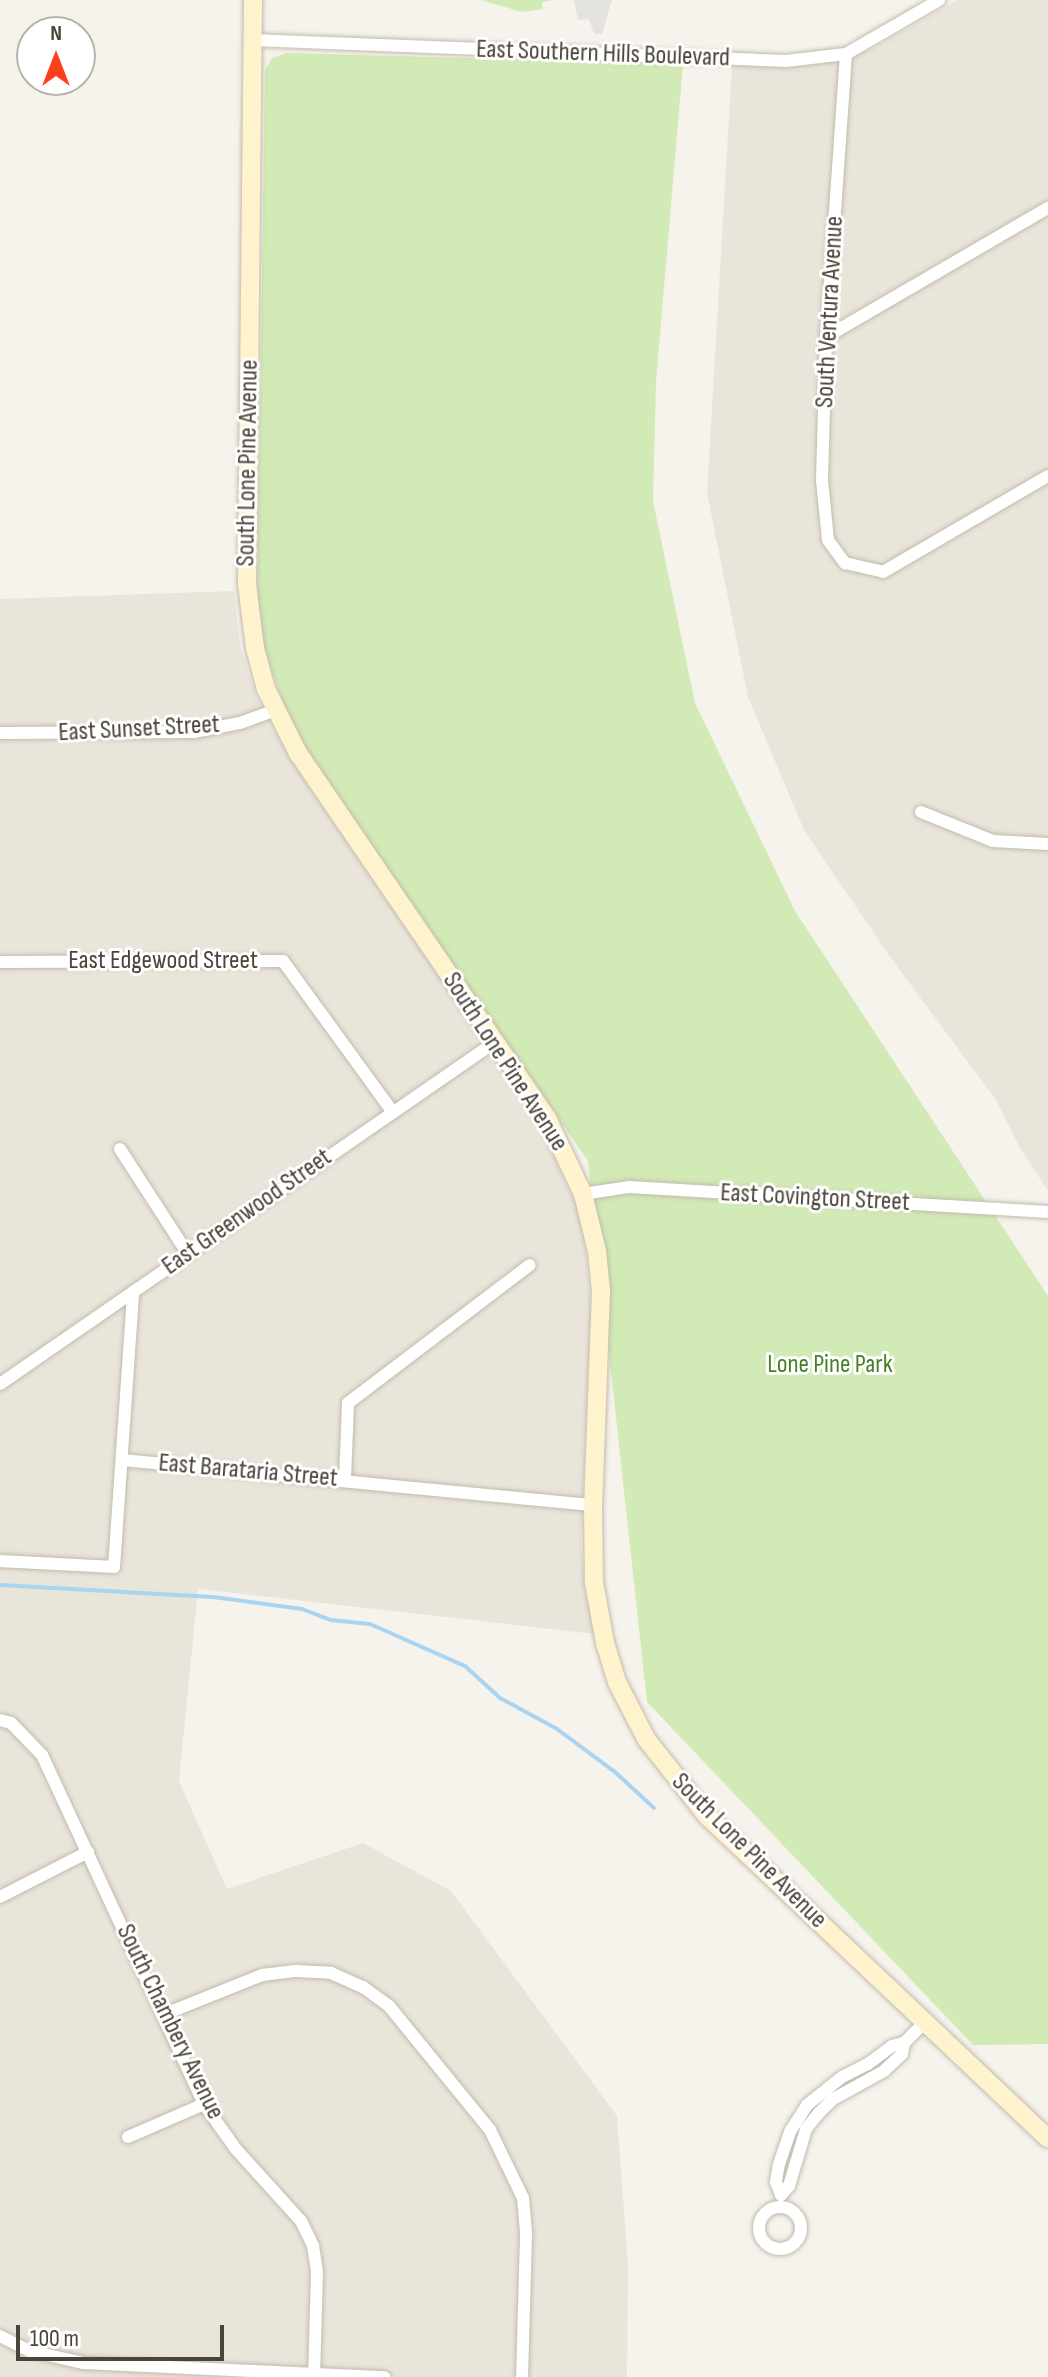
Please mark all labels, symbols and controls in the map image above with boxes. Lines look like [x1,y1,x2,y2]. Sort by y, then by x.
north arrow [16,16,96,96]
text: N [50,20,62,47]
street label: East Southern Hills Boulevard [476,34,730,74]
street label: South Ventura Avenue [809,215,851,409]
street label: South Lone Pine Avenue [231,359,265,567]
street label: East Sunset Street [58,709,220,749]
street label: East Edgewood Street [68,945,258,977]
street label: South Lone Pine Avenue [436,967,574,1157]
street label: East Greenwood Street [156,1142,338,1282]
street label: East Covington Street [720,1177,910,1219]
park label: Lone Pine Park [767,1349,893,1381]
street label: East Barataria Street [157,1448,339,1494]
street label: South Lone Pine Avenue [665,1767,833,1935]
street label: South Chambery Avenue [109,1919,231,2125]
scale bar [20,2309,228,2359]
text: 100 m [30,2324,79,2353]

